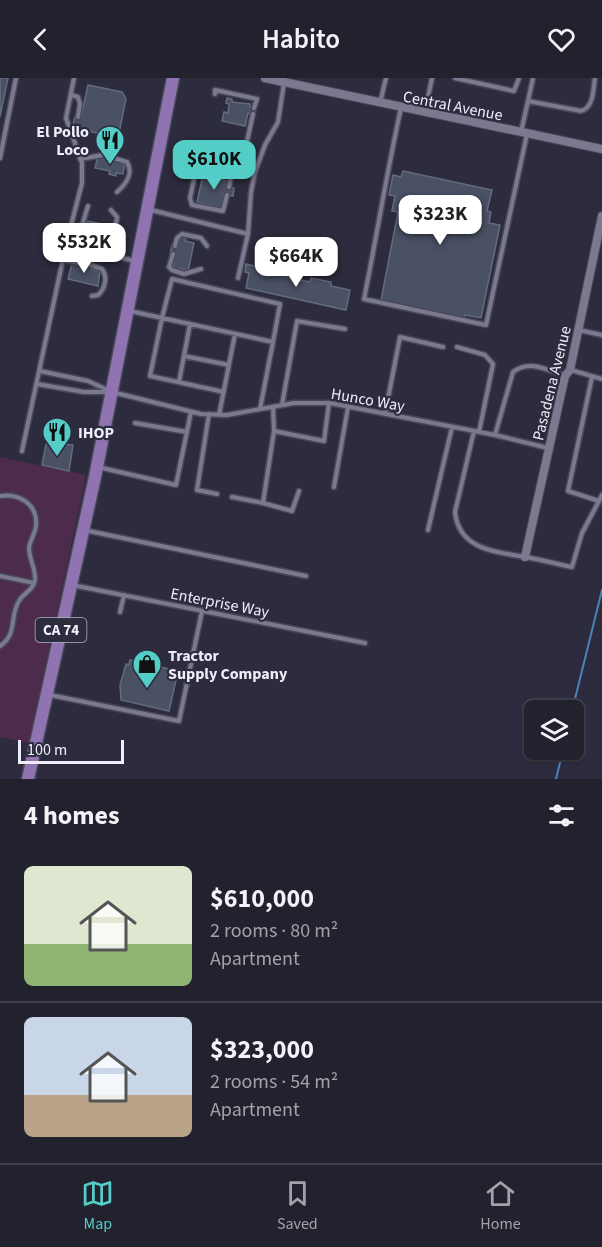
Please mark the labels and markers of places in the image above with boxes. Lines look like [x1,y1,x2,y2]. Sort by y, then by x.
place label: El Pollo Loco [36,121,89,161]
restaurant icon: El Pollo Loco [94,124,126,166]
pin: $610K [172,140,256,191]
pin: $323K [398,195,482,246]
pin: $532K [42,223,126,274]
pin: $664K [254,237,338,288]
restaurant icon: IHOP [41,416,73,458]
place label: IHOP [78,422,114,444]
place label: Tractor Supply Company [168,645,288,685]
shop icon: Tractor Supply Company [131,648,163,690]

